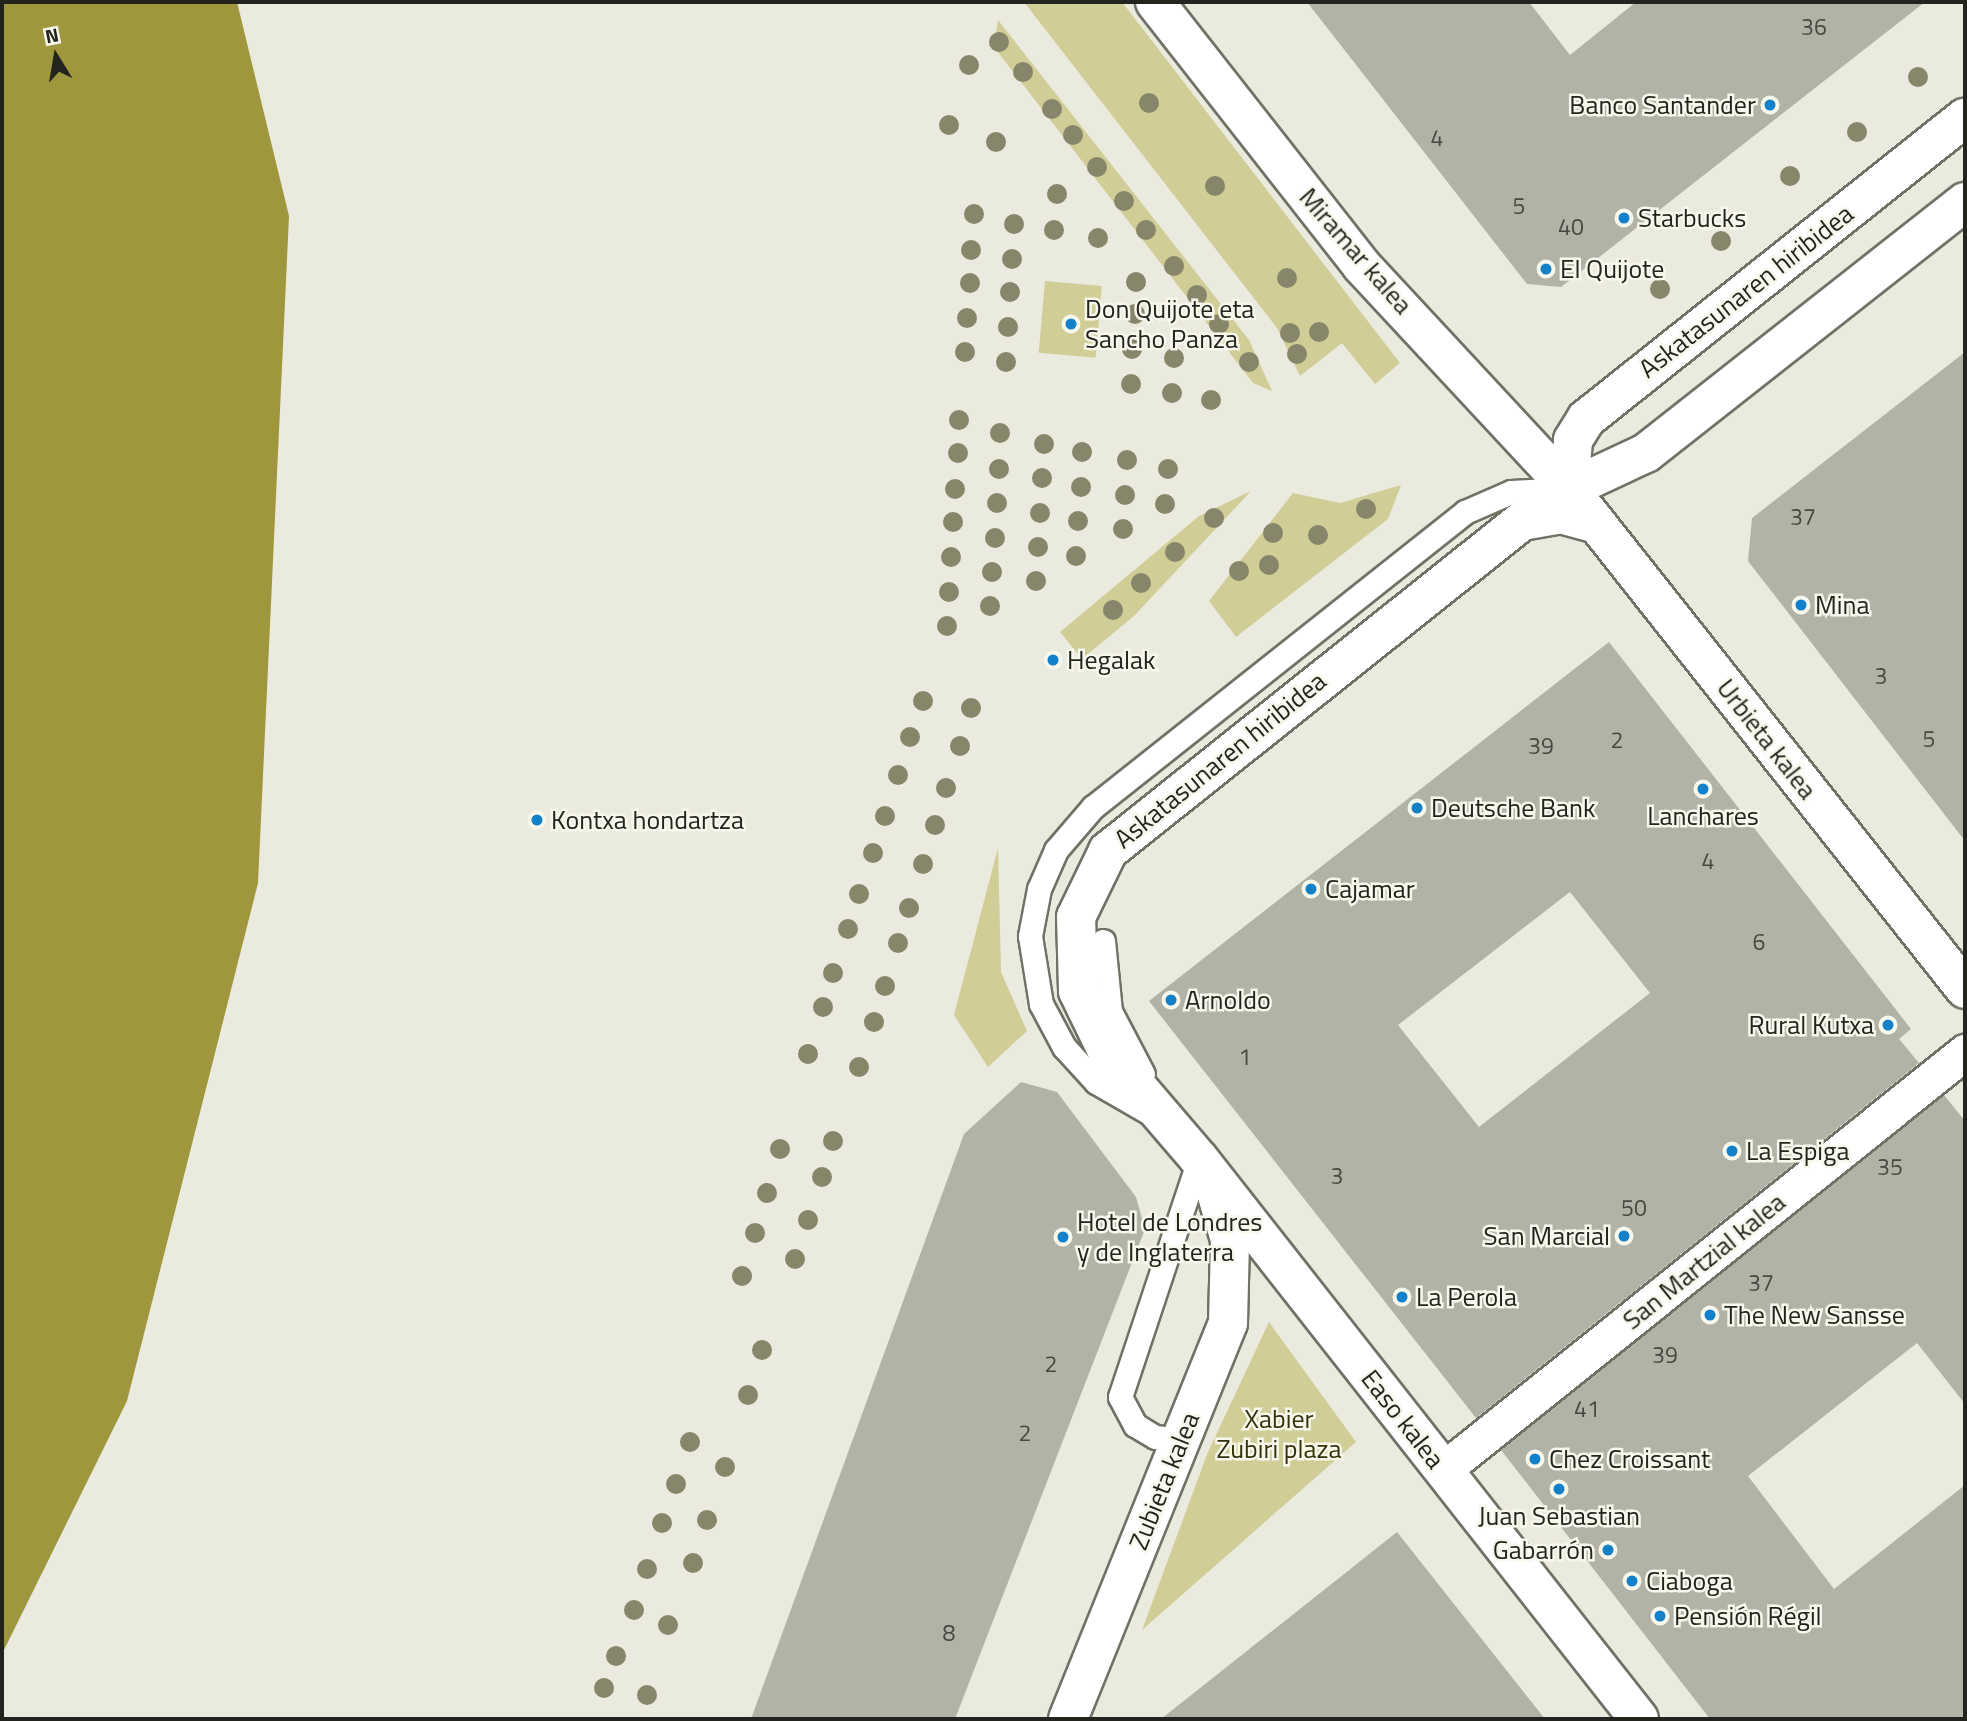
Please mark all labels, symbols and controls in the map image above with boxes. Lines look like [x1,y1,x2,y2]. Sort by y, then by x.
house number: 36 [1801,13,1827,41]
text: N [43,19,61,50]
north arrow [21,21,91,91]
place label: Banco Santander [1569,89,1756,121]
marker: Banco Santander [1762,97,1778,113]
house number: 4 [1431,124,1443,152]
street label: Miramar kalea [1293,182,1419,320]
house number: 5 [1513,192,1525,220]
street label: Askatasunaren hiribidea [1633,198,1859,384]
place label: Starbucks [1638,202,1746,234]
marker: Starbucks [1616,210,1632,226]
house number: 40 [1558,213,1584,241]
place label: El Quijote [1560,253,1664,285]
marker: El Quijote [1538,261,1554,277]
place label: Don Quijote eta Sancho Panza [1085,293,1254,354]
marker: Don Quijote eta Sancho Panza [1063,316,1079,332]
house number: 37 [1790,503,1816,531]
place label: Mina [1815,589,1870,621]
marker: Mina [1793,597,1809,613]
place label: Hegalak [1067,644,1155,676]
marker: Hegalak [1045,652,1061,668]
house number: 3 [1875,662,1887,690]
street label: Askatasunaren hiribidea [1108,665,1332,855]
street label: Urbieta kalea [1711,673,1823,805]
house number: 5 [1923,725,1935,753]
house number: 2 [1611,726,1623,754]
house number: 39 [1528,732,1554,760]
marker: Lanchares [1695,781,1711,797]
place label: Deutsche Bank [1431,792,1596,824]
marker: Deutsche Bank [1409,800,1425,816]
place label: Lanchares [1647,800,1759,832]
place label: Kontxa hondartza [551,804,744,836]
marker: Kontxa hondartza [529,812,545,828]
house number: 4 [1702,847,1714,875]
place label: Cajamar [1325,873,1415,905]
marker: Cajamar [1303,881,1319,897]
house number: 6 [1753,928,1765,956]
place label: Arnoldo [1185,984,1271,1016]
marker: Arnoldo [1163,992,1179,1008]
place label: Rural Kutxa [1748,1009,1874,1041]
marker: Rural Kutxa [1880,1017,1896,1033]
house number: 1 [1239,1043,1251,1071]
place label: La Espiga [1746,1135,1849,1167]
marker: La Espiga [1724,1143,1740,1159]
house number: 35 [1877,1153,1903,1181]
house number: 3 [1331,1162,1343,1190]
street label: San Martzial kalea [1617,1186,1791,1336]
house number: 50 [1621,1194,1647,1222]
place label: Hotel de Londres y de Inglaterra [1077,1206,1262,1268]
place label: San Marcial [1484,1220,1610,1252]
marker: San Marcial [1616,1228,1632,1244]
marker: Hotel de Londres y de Inglaterra [1055,1229,1071,1245]
house number: 37 [1748,1269,1774,1297]
place label: La Perola [1416,1281,1517,1313]
marker: La Perola [1394,1289,1410,1305]
place label: The New Sansse [1724,1299,1905,1331]
marker: The New Sansse [1702,1307,1718,1323]
house number: 39 [1652,1341,1678,1369]
house number: 2 [1045,1350,1057,1378]
street label: Easo kalea [1355,1363,1451,1475]
house number: 41 [1574,1395,1600,1423]
park label: Xabier Zubiri plaza [1217,1403,1341,1464]
street label: Zubieta kalea [1122,1408,1206,1554]
house number: 2 [1019,1419,1031,1447]
place label: Chez Croissant [1549,1443,1710,1475]
marker: Chez Croissant [1527,1451,1543,1467]
marker: Juan Sebastian [1551,1481,1567,1497]
place label: Juan Sebastian [1478,1500,1640,1532]
place label: Gabarrón [1493,1534,1594,1566]
marker: Gabarrón [1600,1542,1616,1558]
place label: Ciaboga [1646,1565,1733,1597]
marker: Ciaboga [1624,1573,1640,1589]
place label: Pensión Régil [1674,1600,1822,1632]
marker: Pensión Régil [1652,1608,1668,1624]
house number: 8 [943,1619,955,1647]

